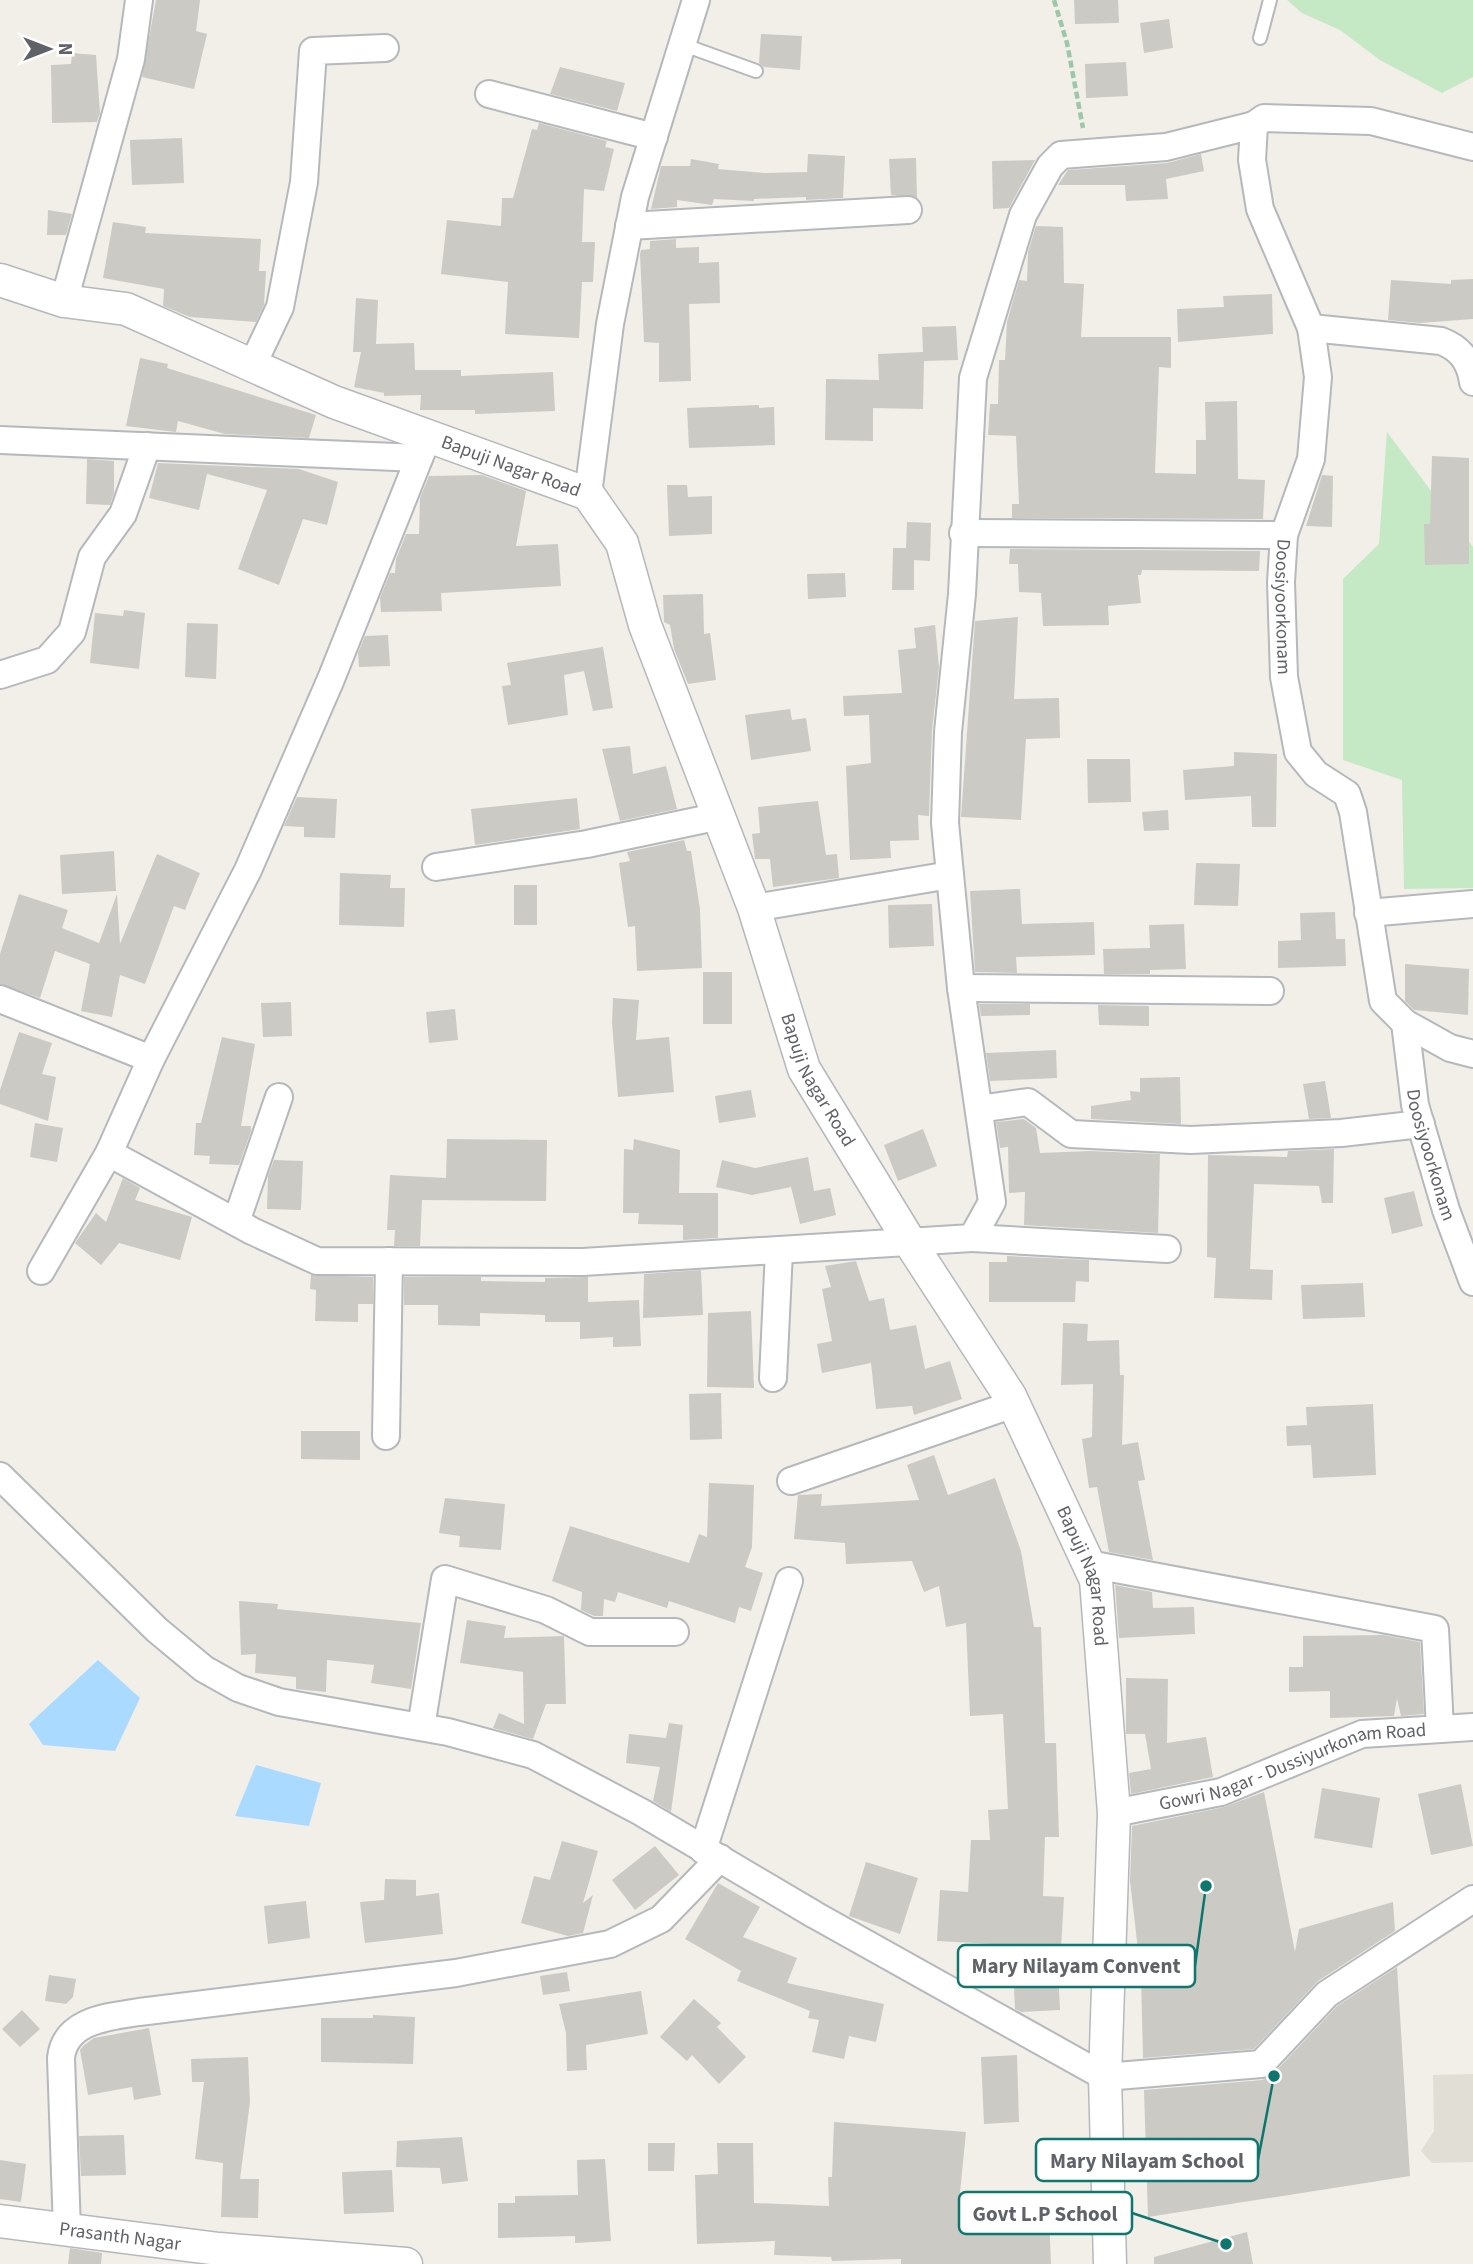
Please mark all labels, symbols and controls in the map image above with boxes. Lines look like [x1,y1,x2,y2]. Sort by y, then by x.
north arrow [14,14,84,84]
text: N [51,43,78,55]
street label: Bapuji Nagar Road [437,428,585,504]
street label: Doosiyoorkonam [1267,538,1297,675]
street label: Bapuji Nagar Road [774,1010,862,1152]
street label: Doosiyoorkonam [1400,1087,1462,1225]
street label: Bapuji Nagar Road [1050,1501,1115,1647]
street label: Gowri Nagar - Dussiyurkonam Road [1157,1716,1427,1817]
callout: Mary Nilayam Convent [958,1945,1195,1987]
text: Mary Nilayam Convent [972,1951,1180,1981]
callout: Mary Nilayam School [1036,2139,1258,2181]
text: Mary Nilayam School [1050,2146,1244,2176]
callout: Govt L.P School [959,2192,1132,2234]
text: Govt L.P School [973,2199,1117,2229]
street label: Prasanth Nagar [58,2215,183,2258]

